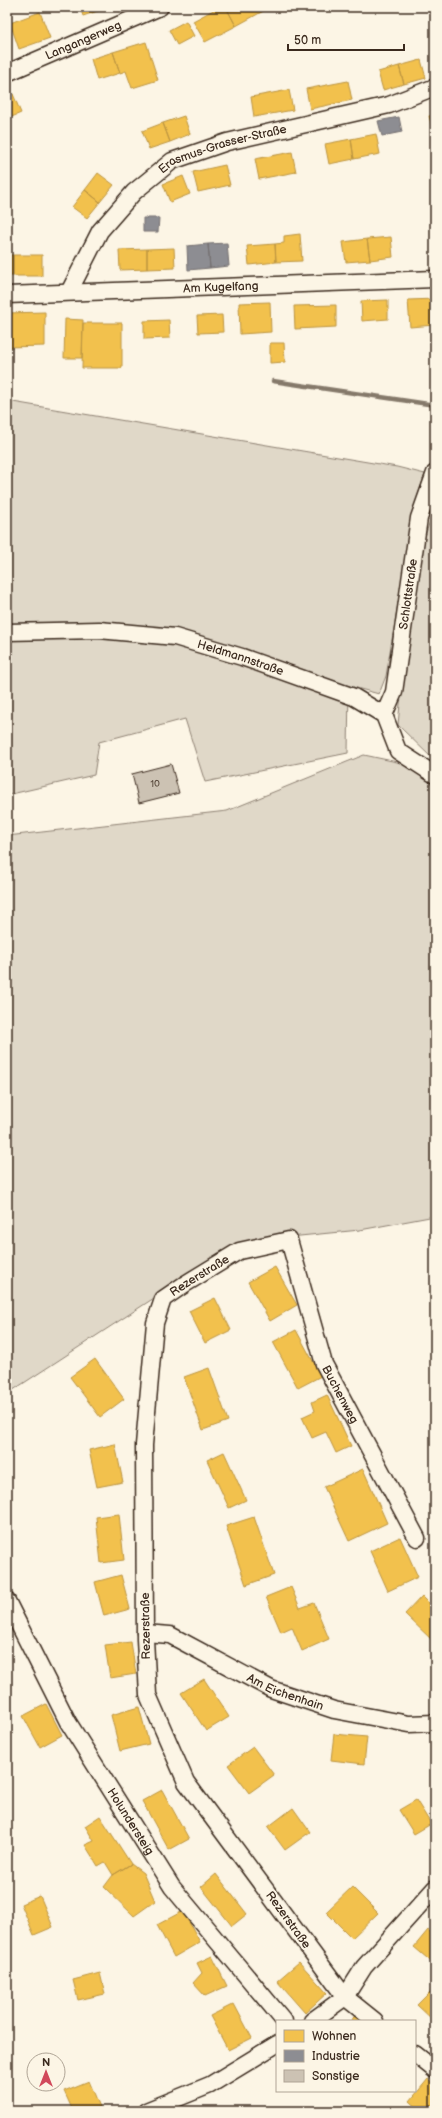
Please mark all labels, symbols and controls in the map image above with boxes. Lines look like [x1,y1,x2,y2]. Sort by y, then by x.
street label: Langangerweg [43,17,123,63]
scale bar [288,26,404,52]
text: 50 m [294,33,321,48]
street label: Erasmus-Grasser-Straße [155,121,288,177]
street label: Am Kugelfang [183,278,259,296]
street label: Schlottstraße [396,558,421,630]
street label: Heldmannstraße [196,637,286,679]
house number: 10 [150,778,160,790]
street label: Rezerstraße [167,1251,232,1300]
street label: Buchenweg [319,1363,362,1426]
street label: Rezerstraße [138,1592,154,1660]
street label: Am Eichenhain [244,1670,326,1714]
street label: Holundersteig [104,1785,157,1858]
street label: Rezerstraße [262,1888,314,1952]
legend [276,2020,416,2092]
text: Wohnen [312,2029,357,2044]
text: Industrie [312,2049,360,2064]
north arrow [26,2052,66,2092]
text: N [42,2056,50,2069]
text: Sonstige [312,2069,359,2084]

